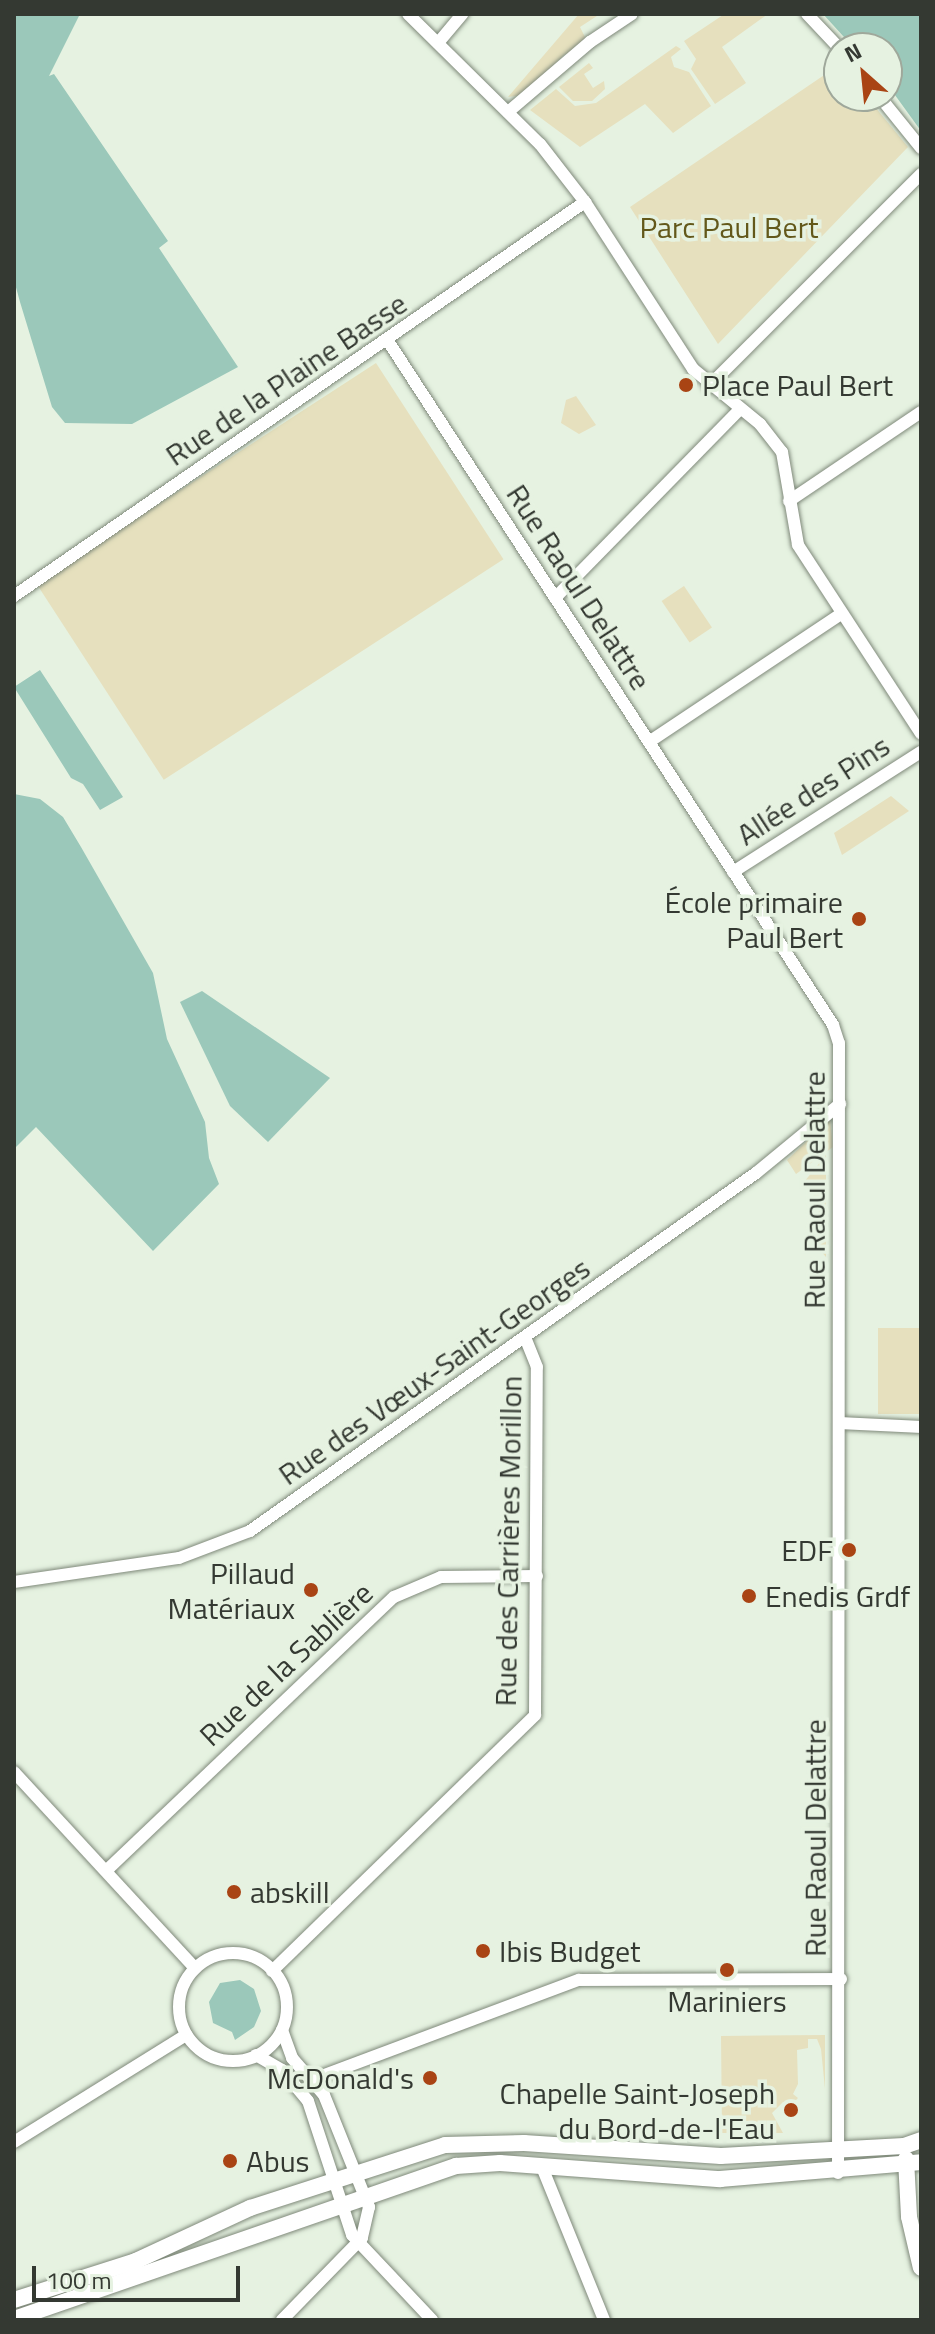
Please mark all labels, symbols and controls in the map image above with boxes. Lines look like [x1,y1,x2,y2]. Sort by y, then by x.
north arrow [823,32,903,112]
text: N [839,34,868,71]
park label: Parc Paul Bert [639,209,819,245]
street label: Rue de la Plaine Basse [159,285,413,473]
place label: Place Paul Bert [702,367,893,403]
marker: Place Paul Bert [677,376,695,394]
street label: Rue Raoul Delattre [499,478,659,696]
street label: Allée des Pins [730,727,896,853]
place label: École primaire Paul Bert [665,884,843,954]
marker: École primaire Paul Bert [850,910,868,928]
street label: Rue Raoul Delattre [796,1071,832,1309]
street label: Rue des Vœux-Saint-Georges [271,1250,597,1492]
street label: Rue des Carrières Morillon [487,1375,529,1707]
place label: EDF [781,1532,833,1568]
marker: EDF [840,1541,858,1559]
place label: Pillaud Matériaux [168,1555,295,1626]
street label: Rue de la Sablière [192,1575,380,1753]
place label: Enedis Grdf [765,1578,910,1614]
marker: Pillaud Matériaux [302,1581,320,1599]
marker: Enedis Grdf [740,1587,758,1605]
street label: Rue Raoul Delattre [797,1719,833,1957]
place label: abskill [250,1874,330,1910]
marker: abskill [225,1883,243,1901]
place label: Ibis Budget [499,1933,641,1969]
marker: Ibis Budget [474,1942,492,1960]
marker: Mariniers [718,1961,736,1979]
place label: Mariniers [667,1983,787,2019]
place label: McDonald's [267,2060,414,2096]
marker: McDonald's [421,2069,439,2087]
place label: Chapelle Saint-Joseph du Bord-de-l'Eau [500,2075,775,2146]
marker: Chapelle Saint-Joseph du Bord-de-l'Eau [782,2101,800,2119]
place label: Abus [246,2143,310,2179]
marker: Abus [221,2152,239,2170]
scale bar [36,2250,244,2300]
text: 100 m [46,2262,112,2298]

